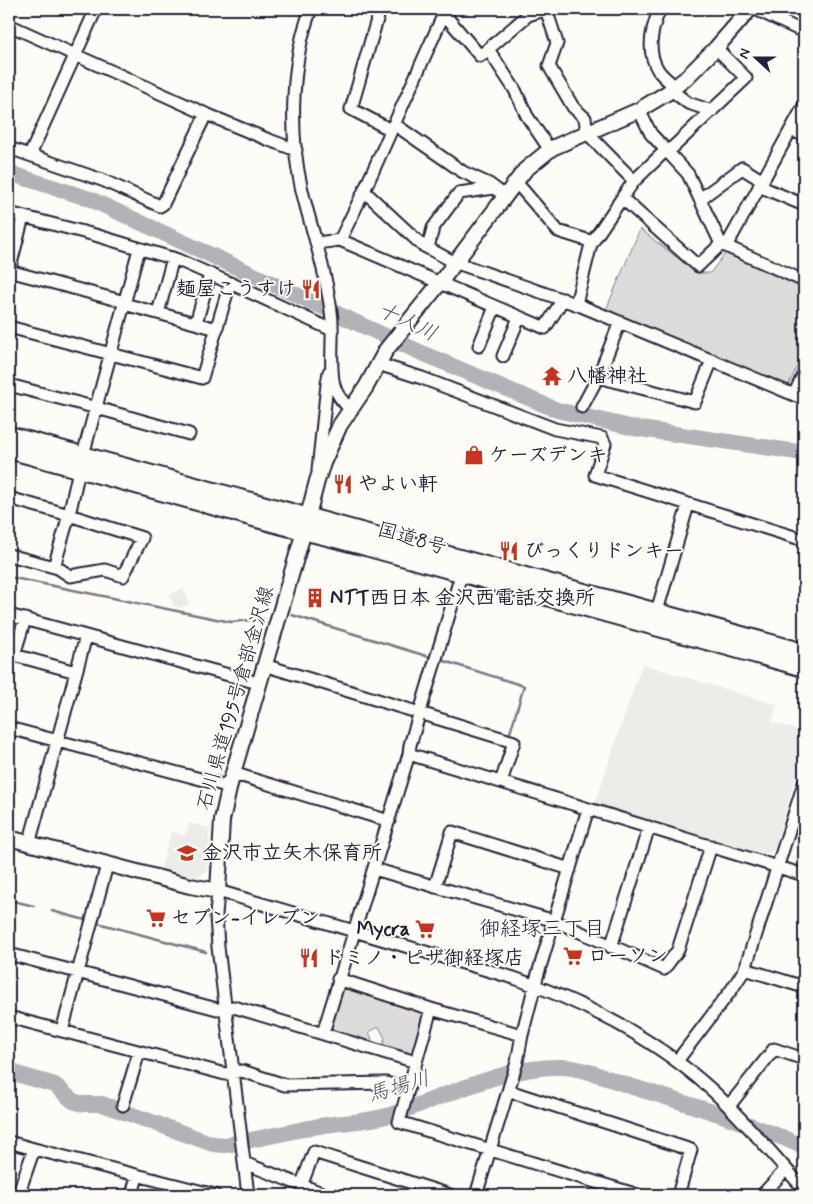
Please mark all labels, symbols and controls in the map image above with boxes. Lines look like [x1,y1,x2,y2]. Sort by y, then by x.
north arrow [730,32,780,82]
text: N [735,46,755,61]
place label: 麺屋こうすけ [176,276,296,303]
restaurant icon: 麺屋こうすけ [300,278,322,300]
water label: 十人川 [373,296,441,348]
place label: 八幡神社 [567,363,647,390]
temple icon: 八幡神社 [541,365,563,387]
place label: ケーズデンキ [489,442,607,469]
shop icon: ケーズデンキ [463,444,485,466]
place label: やよい軒 [358,471,438,498]
restaurant icon: やよい軒 [332,473,354,495]
street label: 国道8号 [374,516,450,562]
place label: びっくりドンキー [524,538,684,565]
restaurant icon: びっくりドンキー [498,540,520,562]
street label: 石川県道195号倉部金沢線 [191,583,281,813]
place label: NTT西日本 金沢西電話交換所 [330,585,595,612]
building icon: NTT西日本 金沢西電話交換所 [304,587,326,609]
place label: 金沢市立矢木保育所 [202,840,382,867]
school or university icon: 金沢市立矢木保育所 [176,842,198,864]
place label: セブン-イレブン [171,905,320,932]
supermarket icon: セブン-イレブン [145,907,167,929]
district label: 御経塚三丁目 [479,915,605,943]
place label: Mycra [356,916,410,943]
supermarket icon: Mycra [414,918,436,940]
place label: ローソン [588,943,668,970]
place label: ドミノ・ピザ御経塚店 [324,945,524,972]
supermarket icon: ローソン [562,945,584,967]
restaurant icon: ドミノ・ピザ御経塚店 [298,947,320,969]
water label: 馬場川 [365,1065,433,1109]

